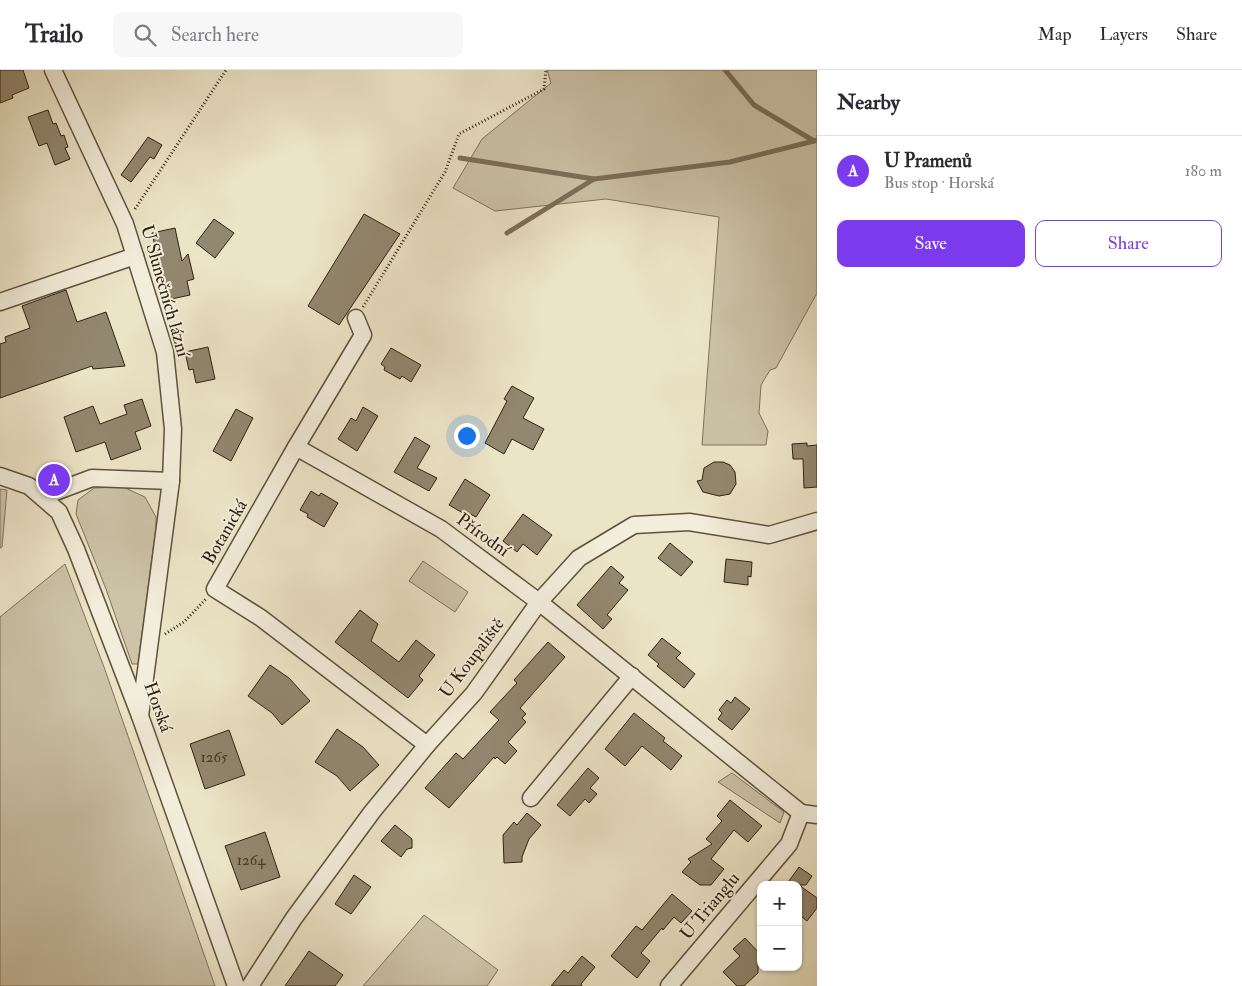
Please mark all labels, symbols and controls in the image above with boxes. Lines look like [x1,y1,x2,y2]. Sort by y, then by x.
search box [113,12,463,57]
text: Trailo [25,19,83,50]
icon: search [131,21,159,49]
text: Search here [171,23,259,47]
text: Map [1038,23,1072,46]
text: Layers [1100,23,1148,46]
text: Share [1176,23,1217,46]
text: Nearby [837,89,900,116]
text: U Pramenů [884,149,972,173]
text: A [848,161,858,181]
text: 180 m [1185,161,1222,181]
text: Bus stop · Horská [884,173,994,193]
button: Save [837,220,1025,267]
button: Share [1035,220,1222,267]
street label: U Slunečních lázní [135,222,195,361]
your location [454,423,480,449]
pin: A [38,461,70,499]
street label: Botanická [197,495,253,568]
street label: Přírodní [452,508,515,563]
street label: U Koupaliště [434,613,510,703]
street label: Horská [138,679,178,736]
house number: 1265 [200,748,228,767]
house number: 1264 [237,851,266,870]
street label: U Trianglu [675,868,745,944]
map controls [757,881,802,971]
button: + [757,881,802,926]
button: − [757,926,802,971]

